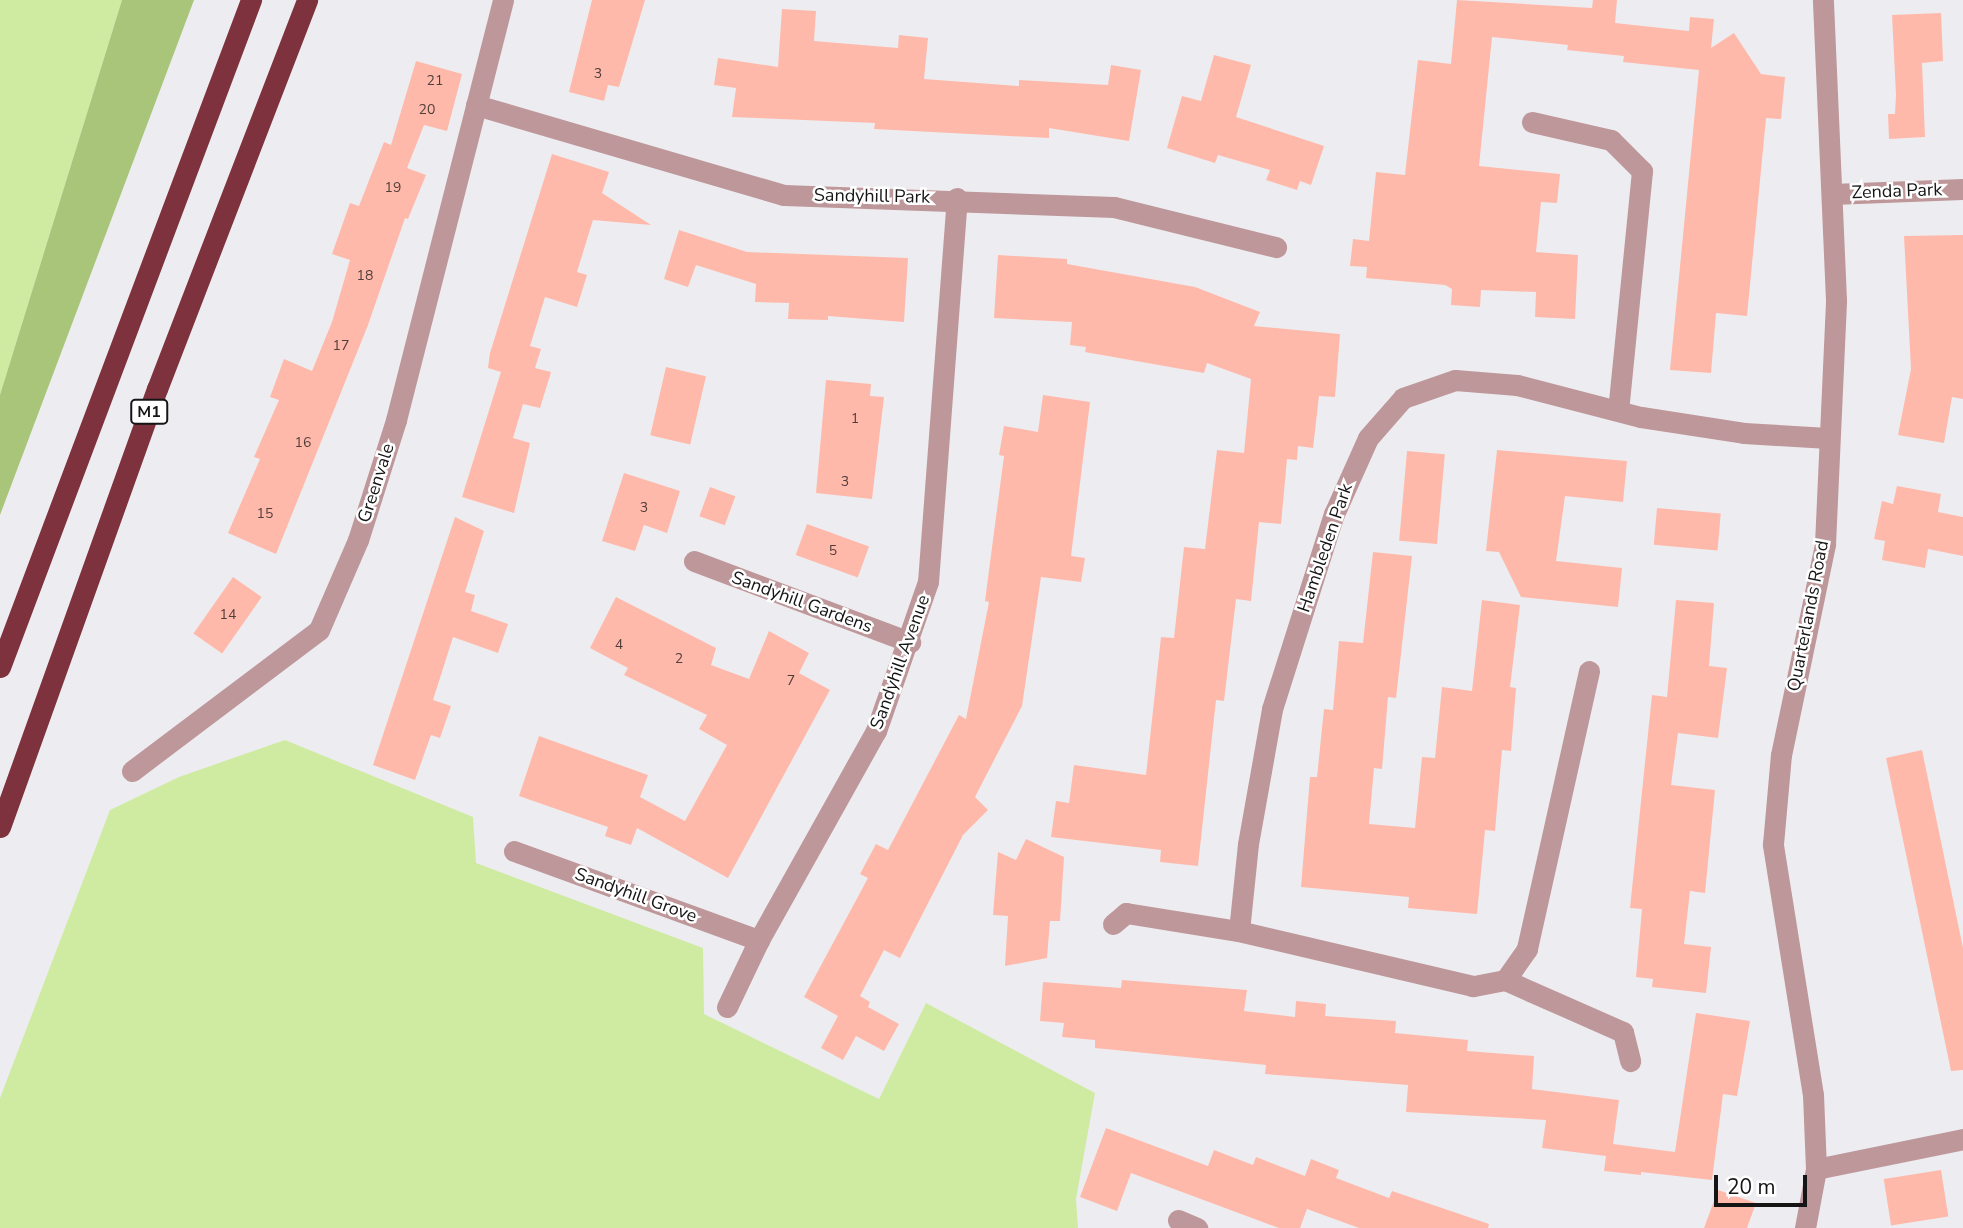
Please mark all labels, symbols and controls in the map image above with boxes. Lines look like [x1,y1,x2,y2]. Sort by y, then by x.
house number: 3 [594,66,602,82]
house number: 21 [427,73,443,89]
house number: 20 [419,102,435,118]
street label: Zenda Park [1851,179,1943,203]
house number: 19 [385,180,401,196]
street label: Sandyhill Park [814,184,930,208]
house number: 18 [357,268,373,284]
house number: 17 [333,338,349,354]
road number: M1 [130,400,168,424]
house number: 1 [851,411,859,427]
house number: 16 [295,435,311,451]
street label: Greenvale [353,441,399,525]
house number: 3 [841,474,849,490]
street label: Hambleden Park [1293,481,1357,615]
house number: 3 [640,500,648,516]
house number: 15 [257,506,273,522]
street label: Quarterlands Road [1783,539,1833,693]
house number: 5 [829,543,837,559]
street label: Sandyhill Gardens [729,567,875,637]
street label: Sandyhill Avenue [866,592,934,732]
house number: 14 [220,607,236,623]
house number: 4 [615,637,623,653]
house number: 2 [675,651,683,667]
house number: 7 [787,673,795,689]
street label: Sandyhill Grove [572,863,700,927]
scale bar [1718,1162,1811,1206]
text: 20 m [1727,1173,1776,1201]

